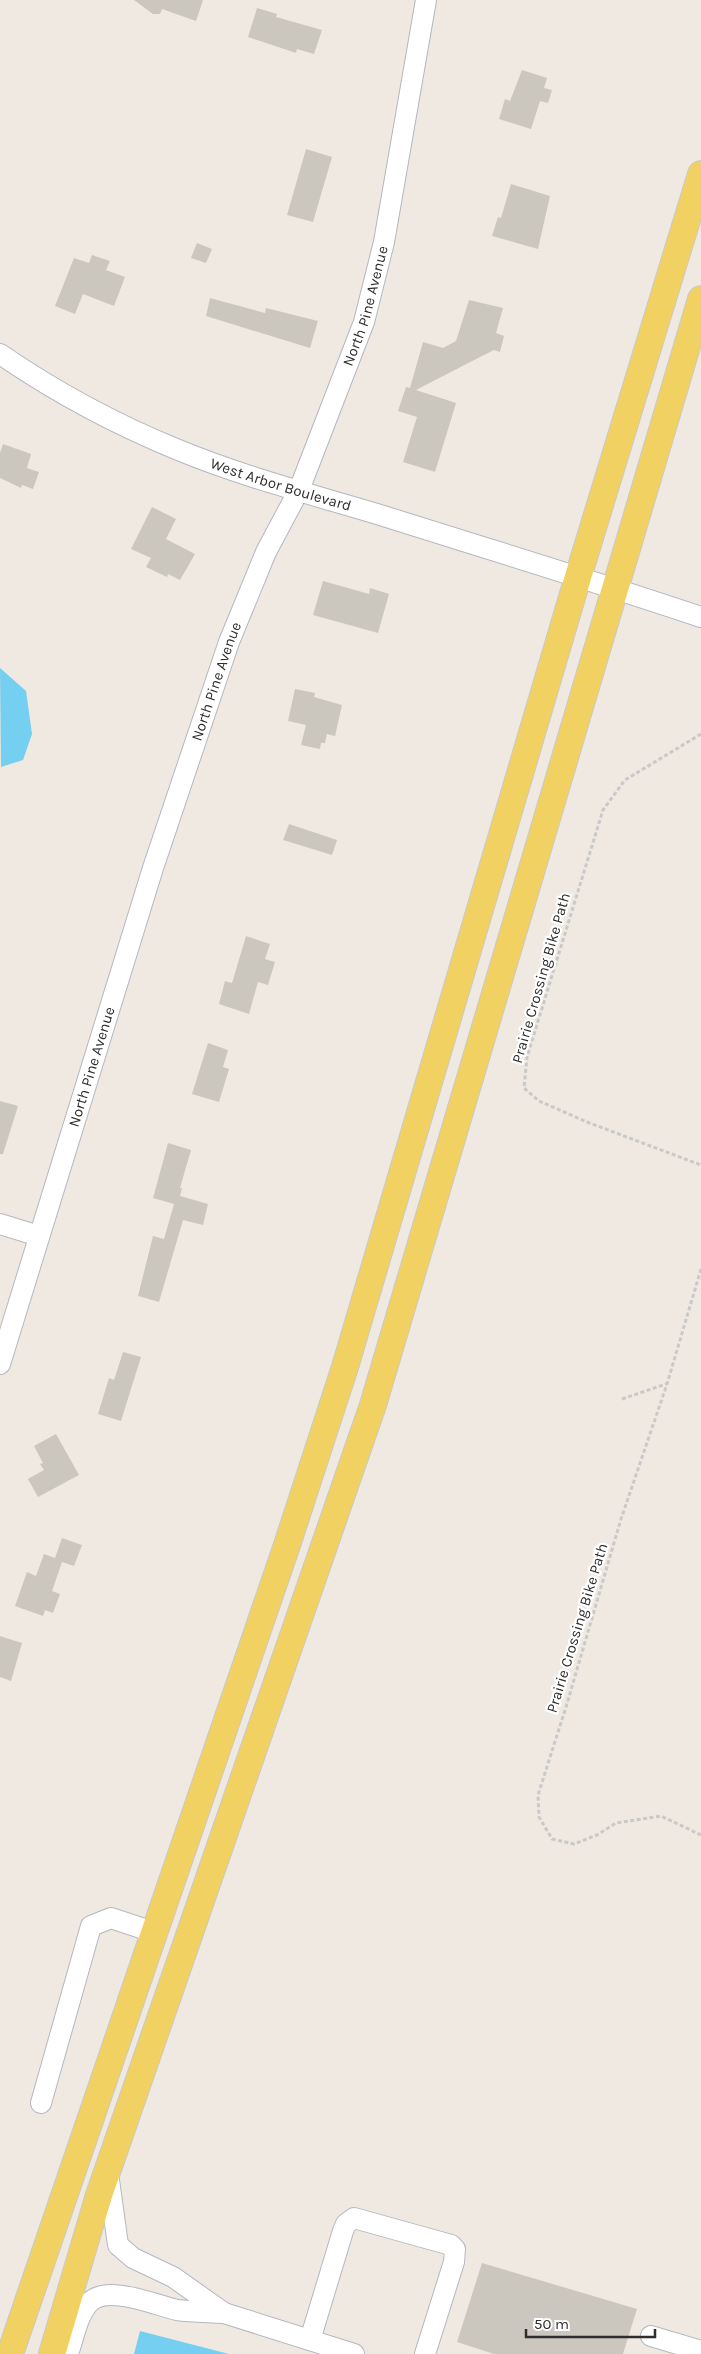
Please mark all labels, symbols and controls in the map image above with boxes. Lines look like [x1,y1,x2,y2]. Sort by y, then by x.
street label: North Pine Avenue [339,244,392,369]
street label: West Arbor Boulevard [208,454,353,515]
street label: North Pine Avenue [187,619,245,743]
street label: Prairie Crossing Bike Path [508,891,574,1065]
street label: North Pine Avenue [65,1005,119,1129]
street label: Prairie Crossing Bike Path [543,1541,611,1715]
scale bar [526,2306,655,2338]
text: 50 m [534,2315,569,2333]

